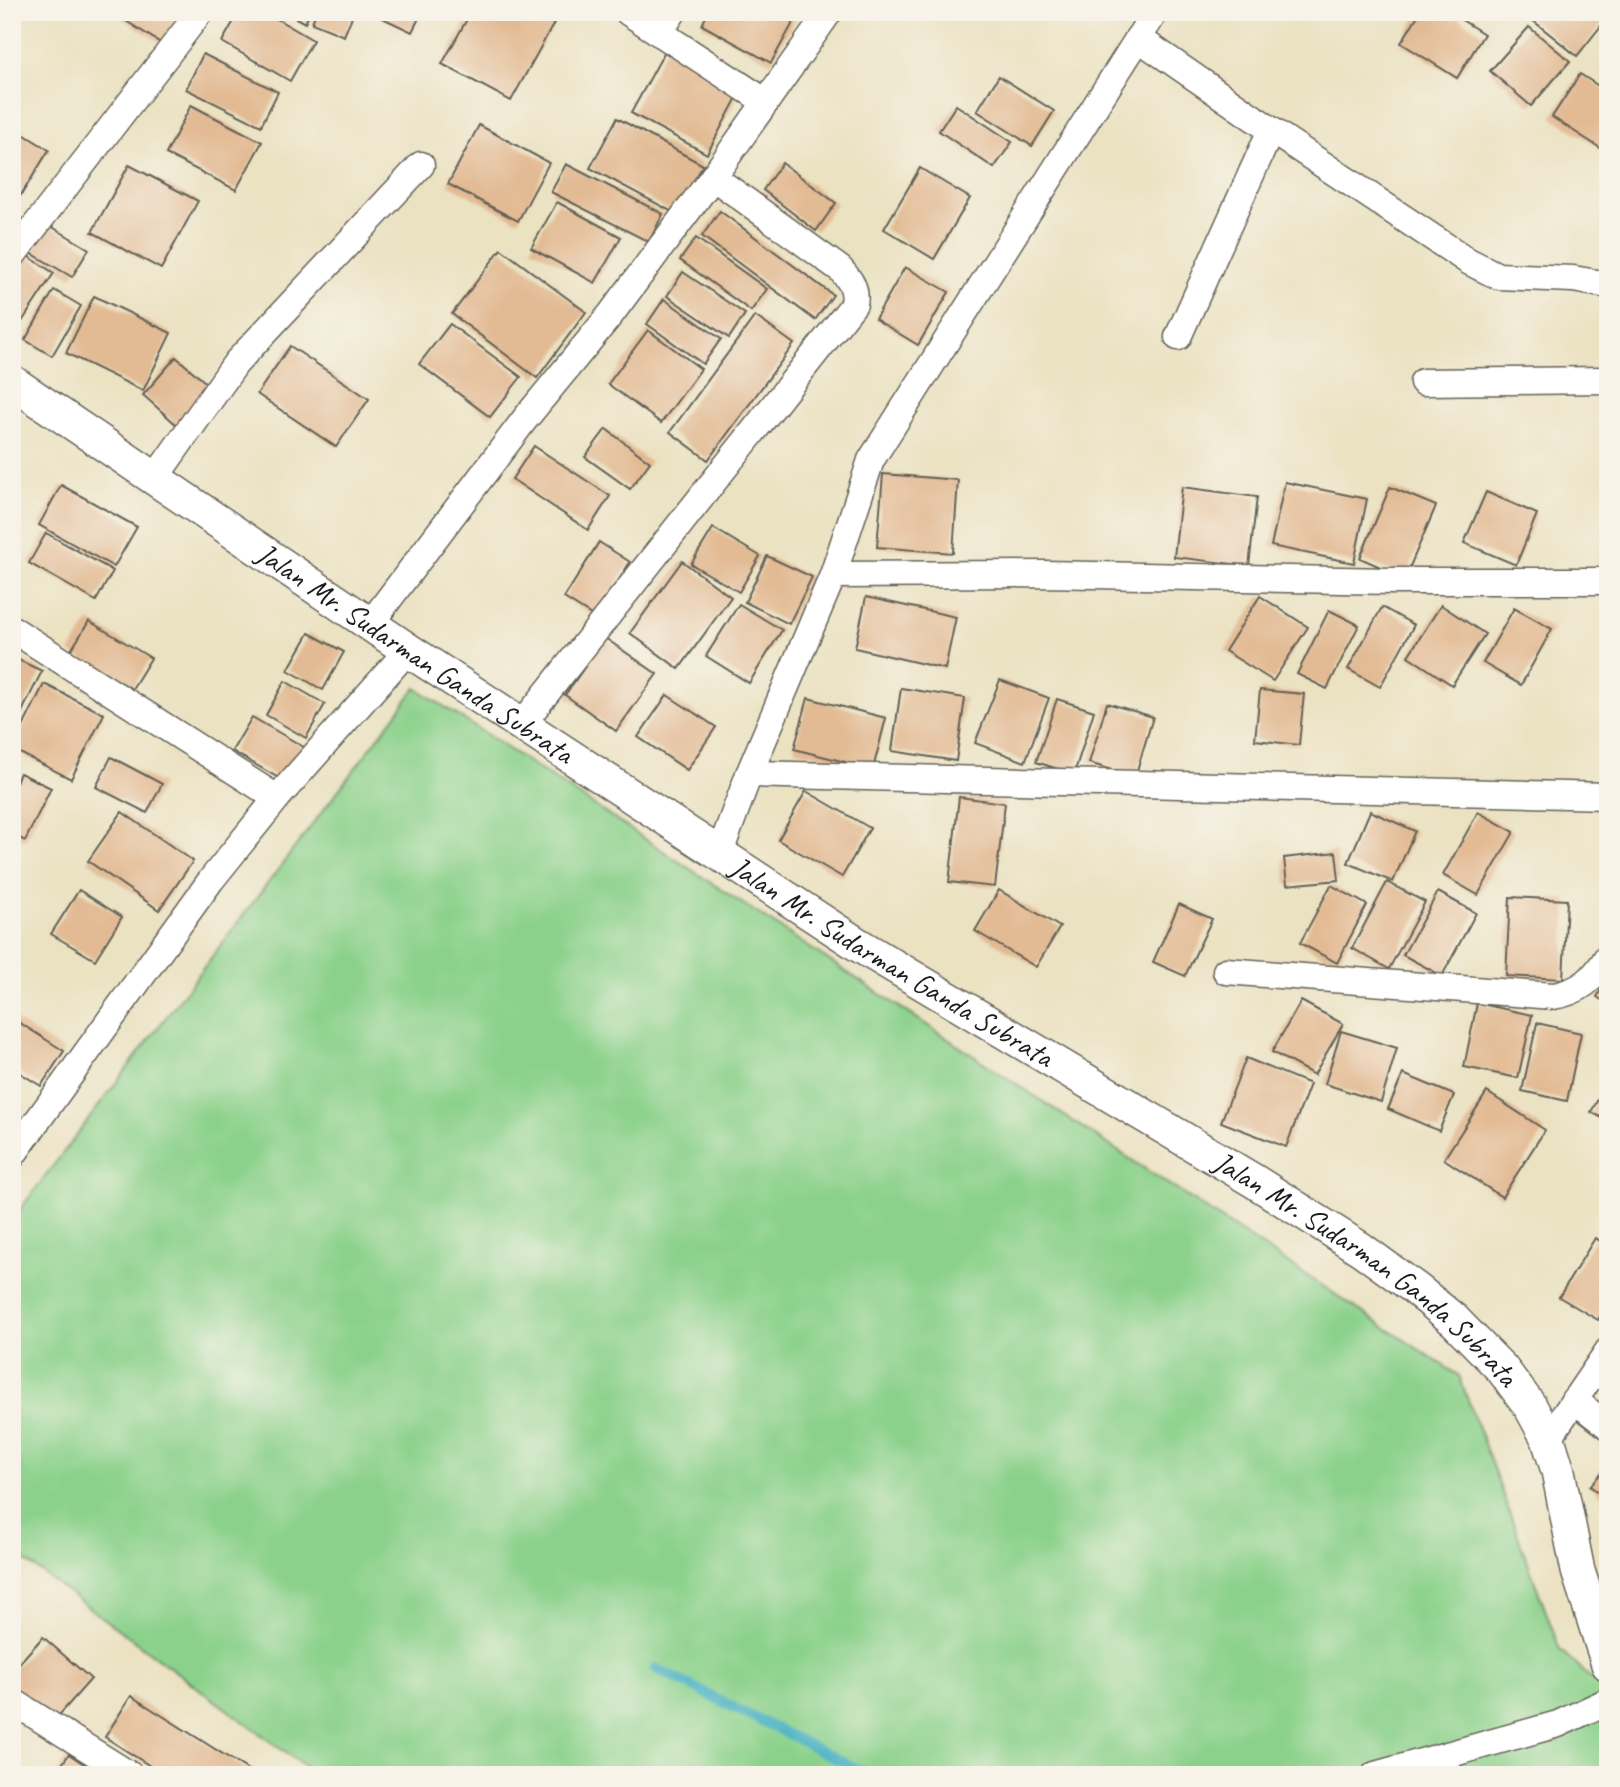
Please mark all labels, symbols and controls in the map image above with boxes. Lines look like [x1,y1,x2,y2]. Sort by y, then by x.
street label: Jalan Mr. Sudarman Ganda Subrata [248,533,582,773]
street label: Jalan Mr. Sudarman Ganda Subrata [722,847,1062,1077]
street label: Jalan Mr. Sudarman Ganda Subrata [1205,1141,1528,1395]

